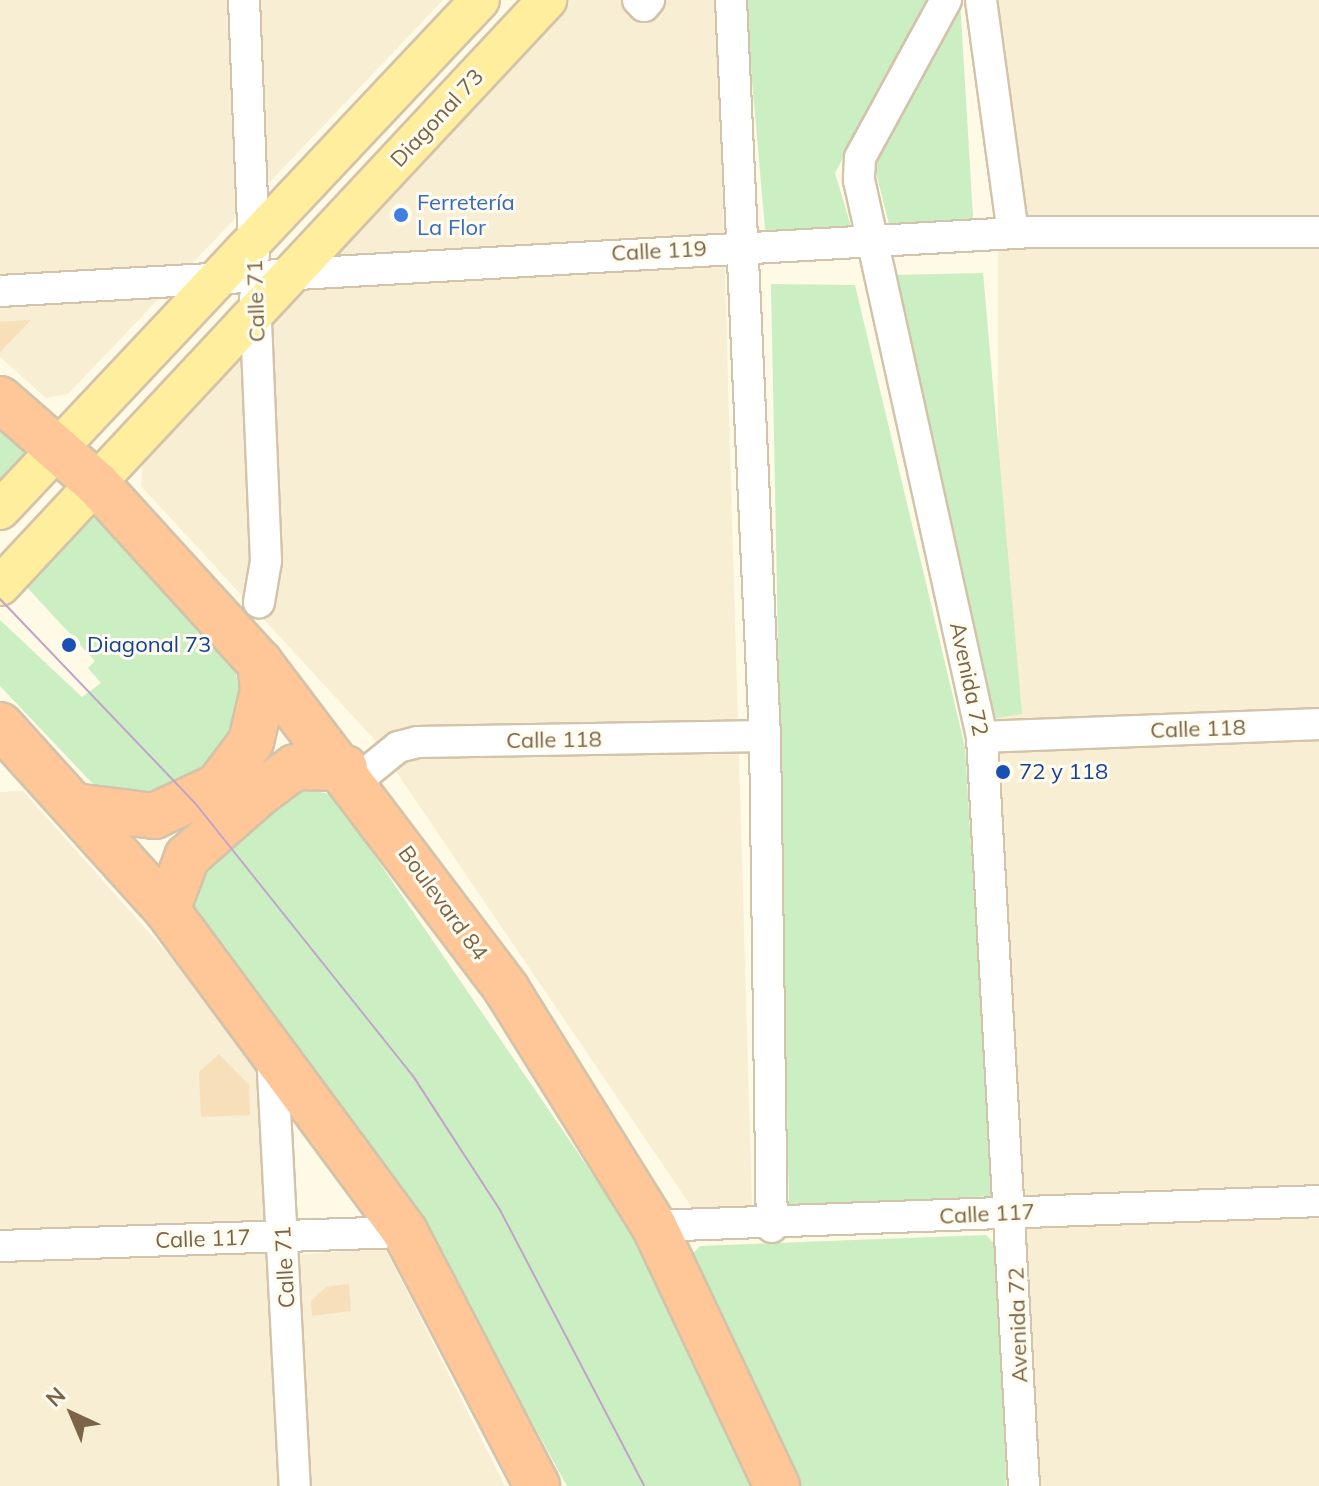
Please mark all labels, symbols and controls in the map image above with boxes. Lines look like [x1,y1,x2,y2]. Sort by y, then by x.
street label: Diagonal 73 [385,64,489,172]
place label: Ferretería La Flor [417,189,515,240]
marker: Ferretería La Flor [392,206,410,224]
street label: Calle 119 [611,235,707,267]
street label: Calle 71 [241,259,271,343]
street label: Avenida 72 [944,620,994,738]
place label: Diagonal 73 [87,632,211,658]
marker: Diagonal 73 [58,634,80,656]
street label: Calle 118 [1150,714,1246,744]
street label: Calle 118 [506,726,602,754]
place label: 72 y 118 [1019,759,1108,785]
marker: 72 y 118 [994,763,1012,781]
street label: Boulevard 84 [393,841,493,965]
street label: Calle 117 [939,1198,1035,1230]
street label: Calle 117 [155,1224,251,1254]
street label: Calle 71 [270,1225,300,1309]
street label: Avenida 72 [1003,1267,1033,1383]
north arrow [32,1374,112,1454]
text: N [40,1381,71,1413]

